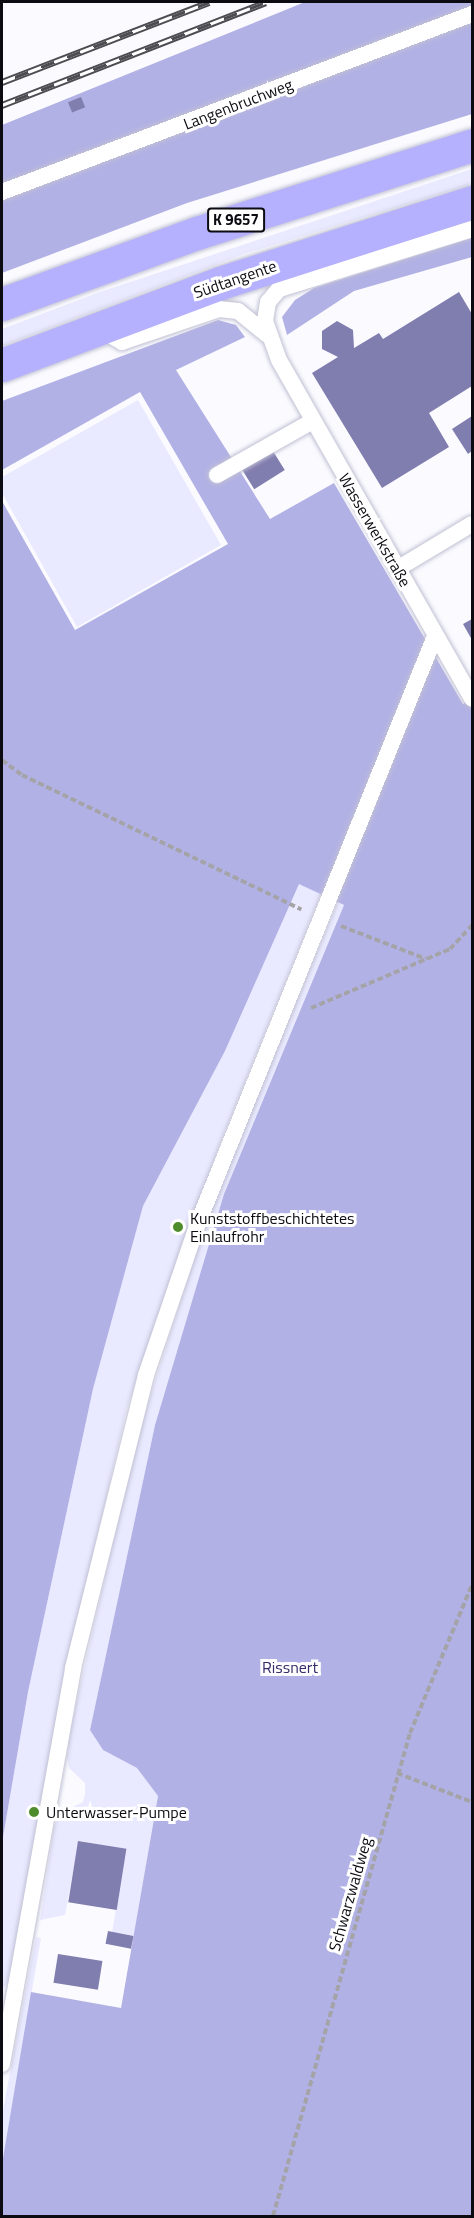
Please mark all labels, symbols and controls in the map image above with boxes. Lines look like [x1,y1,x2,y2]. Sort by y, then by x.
street label: Langenbruchweg [181,74,295,134]
road number: K 9657 [206,208,266,232]
street label: Südtangente [191,256,279,302]
street label: Wasserwerkstraße [335,470,415,590]
place label: Kunststoffbeschichtetes Einlaufrohr [190,1208,354,1246]
marker: Kunststoffbeschichtetes Einlaufrohr [171,1220,185,1234]
park label: Rissnert [262,1657,318,1677]
place label: Unterwasser-Pumpe [46,1802,187,1822]
marker: Unterwasser-Pumpe [27,1805,41,1819]
street label: Schwarzwaldweg [325,1835,375,1953]

